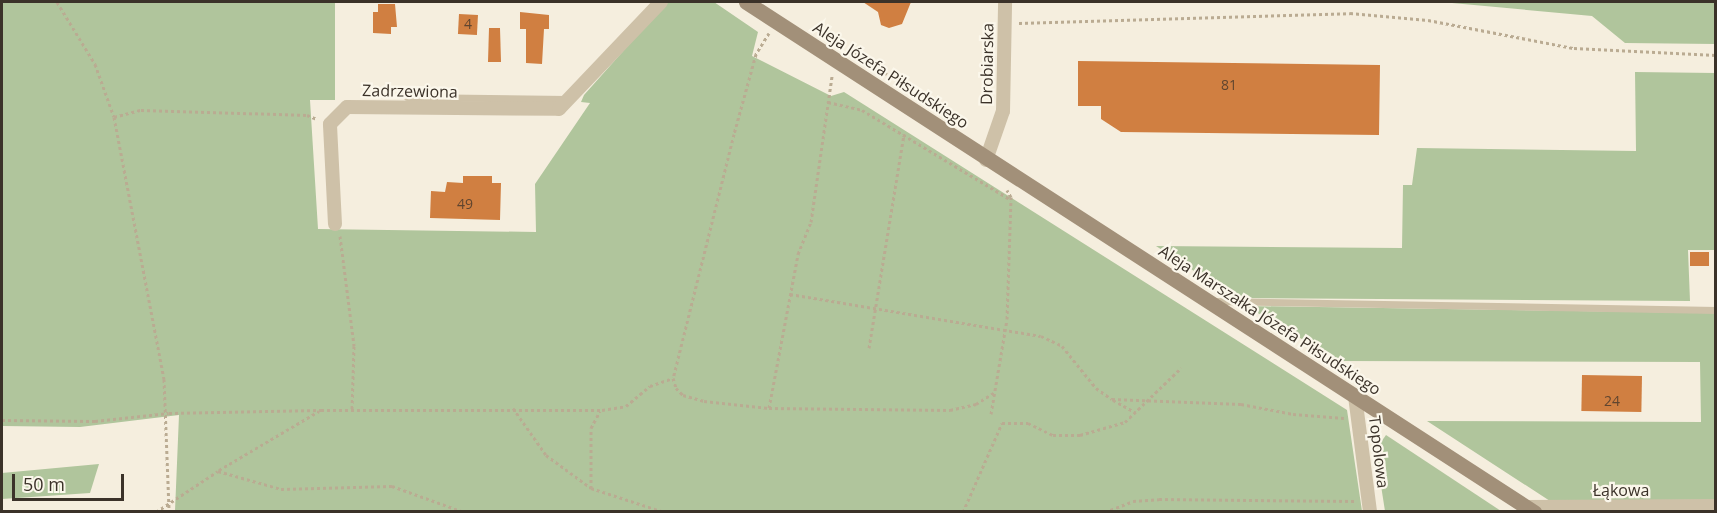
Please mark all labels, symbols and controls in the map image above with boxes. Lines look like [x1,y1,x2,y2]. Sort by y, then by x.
house number: 4 [464,16,472,32]
street label: Aleja Józefa Piłsudskiego [810,18,972,132]
street label: Drobiarska [977,23,997,105]
house number: 81 [1221,77,1237,93]
street label: Zadrzewiona [362,81,458,101]
house number: 49 [457,196,473,212]
street label: Aleja Marszałka Józefa Piłsudskiego [1155,241,1385,399]
house number: 24 [1604,393,1620,409]
street label: Topolowa [1365,415,1393,489]
scale bar [15,462,128,500]
text: 50 m [23,472,65,496]
street label: Łąkowa [1593,480,1649,500]

